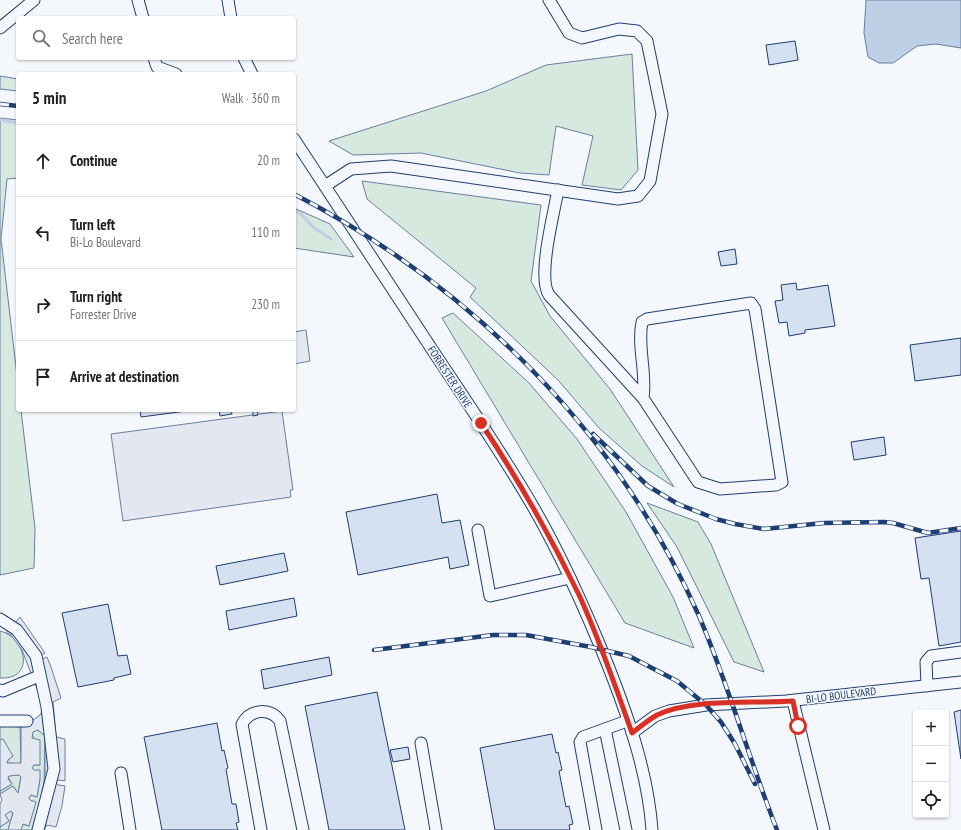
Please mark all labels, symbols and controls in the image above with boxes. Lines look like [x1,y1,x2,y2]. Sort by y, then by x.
search box [16,16,296,60]
icon: search [30,27,52,49]
text: Search here [62,29,123,48]
text: 5 min [32,87,66,109]
text: Walk · 360 m [222,90,280,107]
icon: ahead [32,150,54,172]
text: Continue [70,151,117,170]
text: 20 m [257,152,280,169]
text: Turn left [70,215,115,234]
icon: left [32,222,54,244]
text: 110 m [251,224,280,241]
text: Bi-Lo Boulevard [70,234,141,251]
text: Turn right [70,287,122,306]
icon: right [32,294,54,316]
text: 230 m [251,296,280,313]
text: Forrester Drive [70,306,137,323]
street label: FORRESTER DRIVE [425,343,475,411]
icon: arrive [32,366,54,388]
text: Arrive at destination [70,367,179,386]
route end [472,414,490,432]
street label: BI-LO BOULEVARD [805,684,877,706]
map controls [913,710,949,818]
button: + [913,710,949,746]
route start [789,717,807,735]
button: − [913,746,949,782]
button: locate [913,782,949,818]

